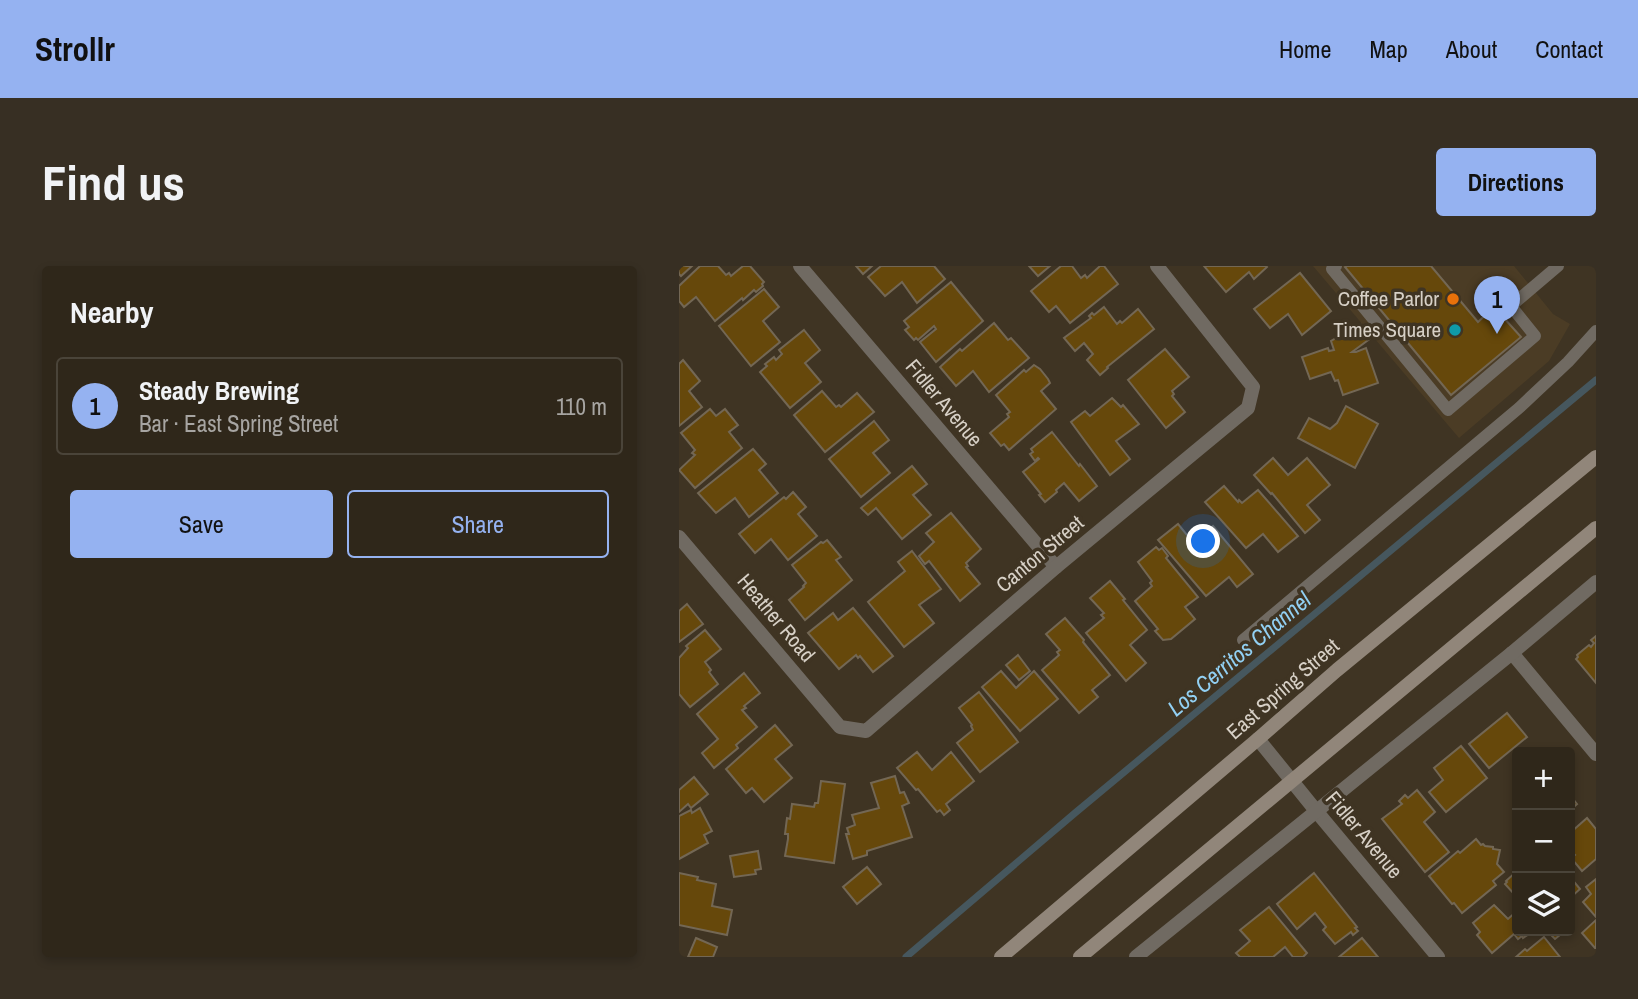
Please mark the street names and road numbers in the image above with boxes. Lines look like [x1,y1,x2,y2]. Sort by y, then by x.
street label: Fidler Avenue [899,353,990,453]
street label: Canton Street [990,508,1090,599]
street label: Heather Road [731,567,822,668]
street label: East Spring Street [1220,631,1345,746]
street label: Fidler Avenue [1319,785,1410,885]

